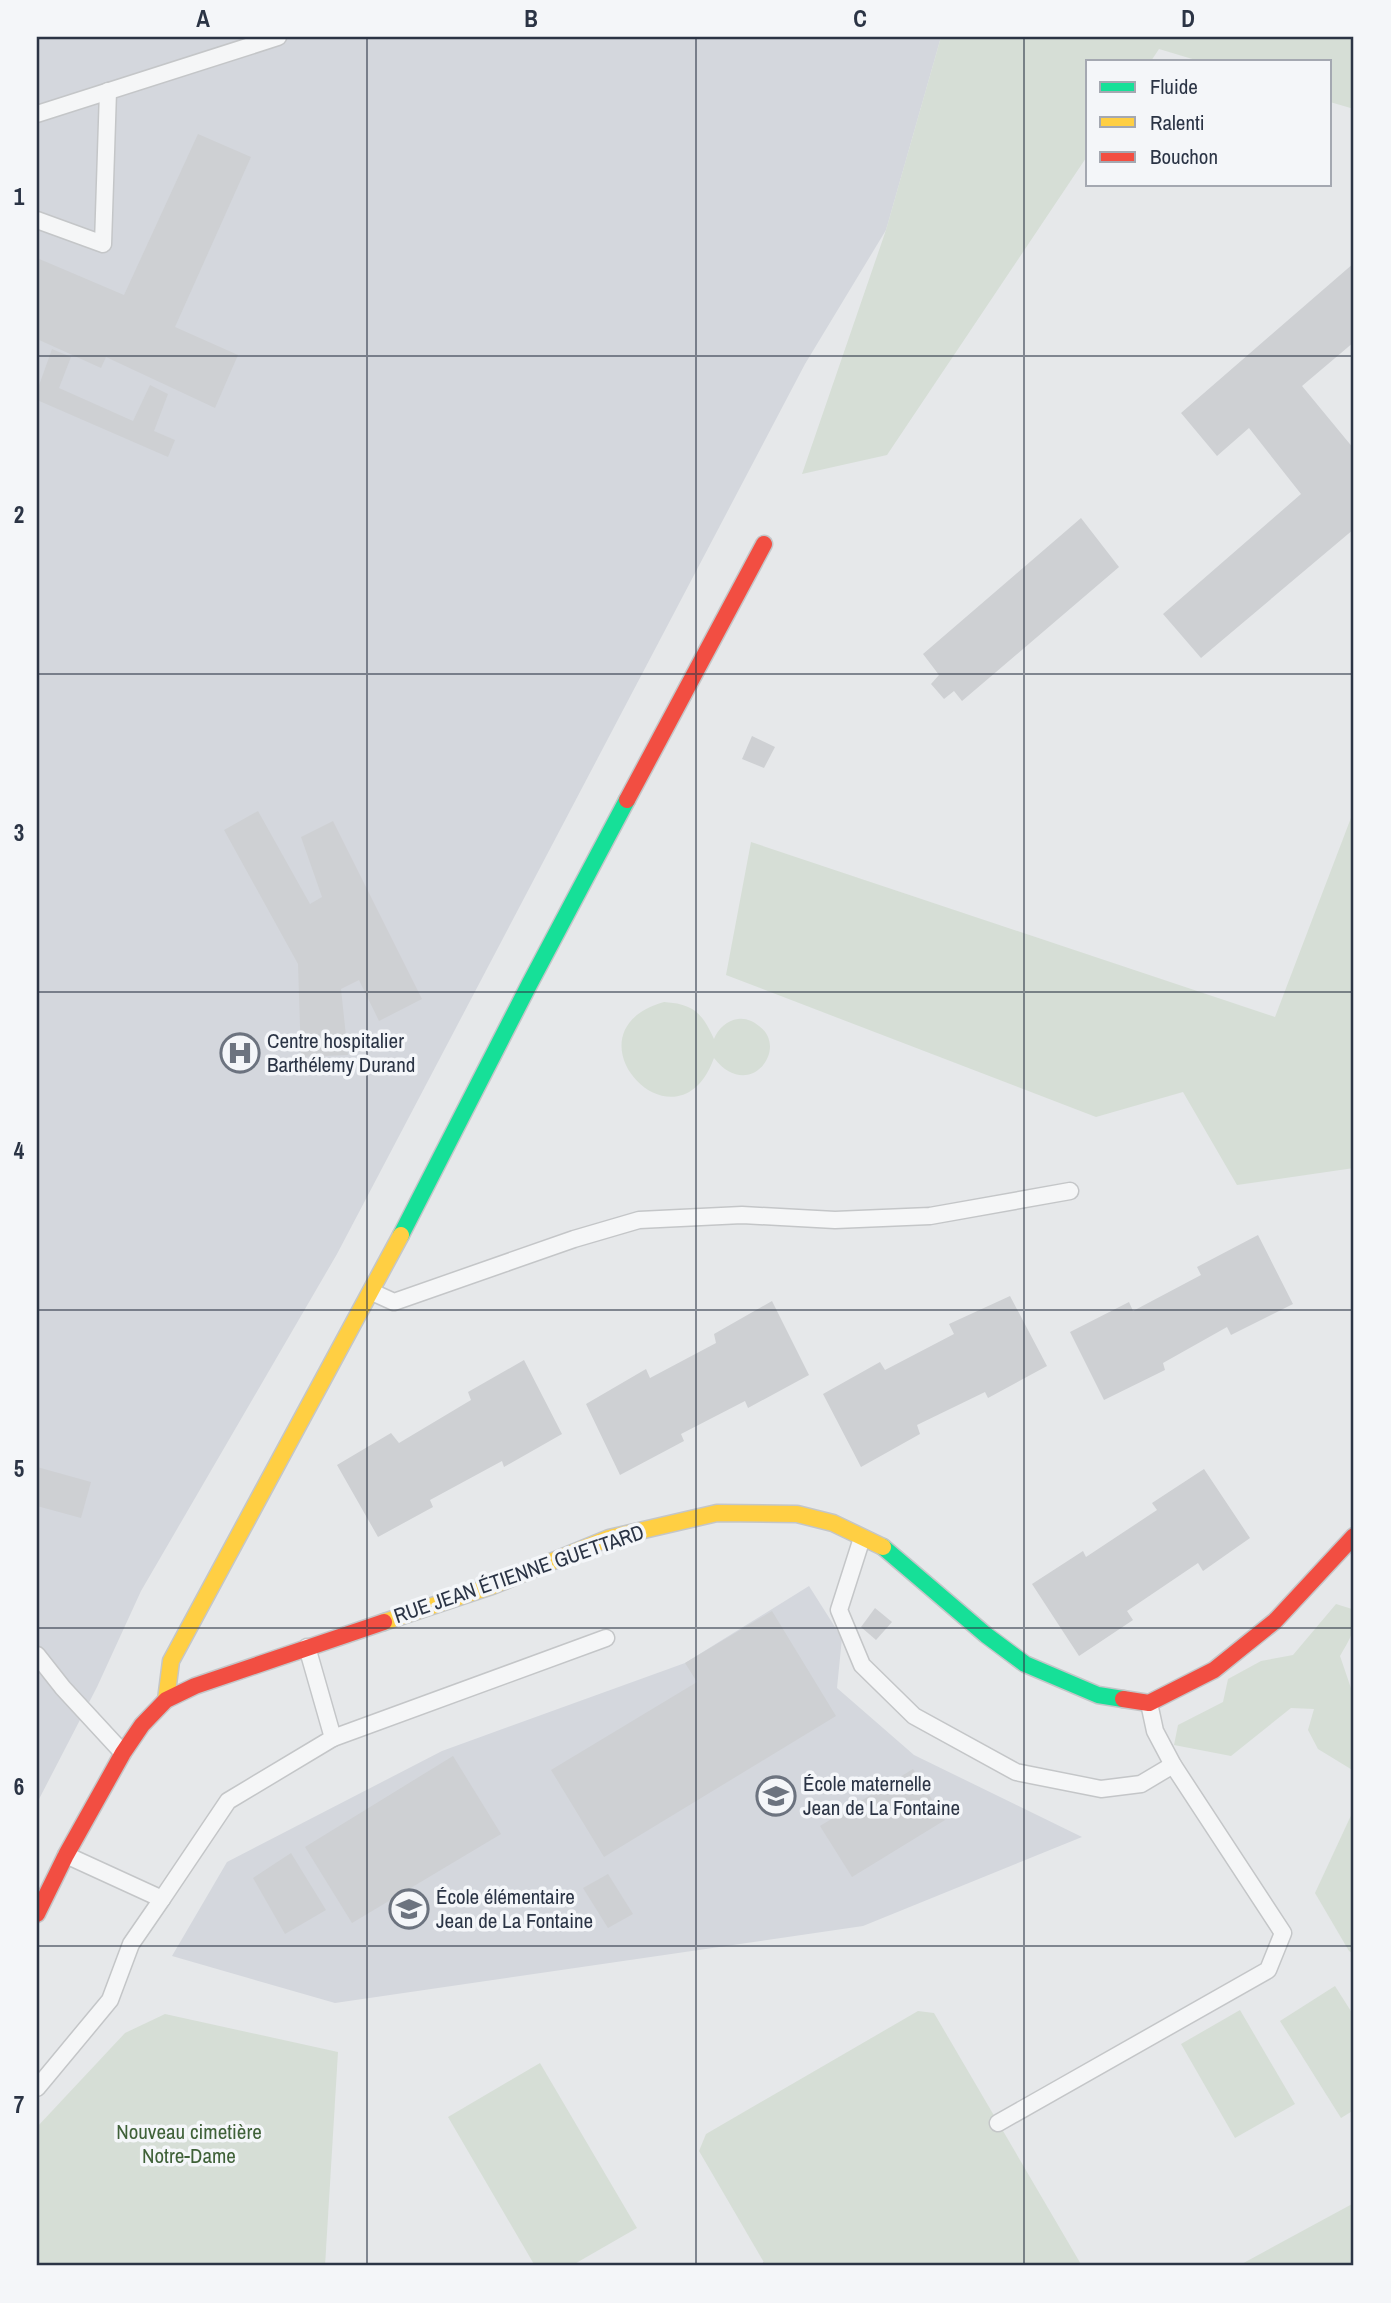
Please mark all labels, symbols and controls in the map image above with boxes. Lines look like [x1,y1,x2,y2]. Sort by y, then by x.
text: A [196,3,210,34]
text: B [524,3,538,34]
text: C [853,3,867,34]
text: D [1181,3,1195,34]
legend [1086,60,1332,186]
text: Fluide [1150,72,1198,101]
text: Ralenti [1150,108,1205,137]
text: Bouchon [1150,142,1218,171]
text: 1 [14,181,25,212]
text: 2 [14,499,24,530]
text: 3 [14,817,24,848]
place label: Centre hospitalier Barthélemy Durand [267,1026,415,1079]
hospital icon: Centre hospitalier Barthélemy Durand [219,1032,261,1074]
text: 4 [14,1135,25,1166]
text: 5 [14,1453,24,1484]
street label: RUE JEAN ÉTIENNE GUETTARD [390,1517,648,1630]
place label: École maternelle Jean de La Fontaine [803,1769,960,1822]
text: 6 [14,1771,24,1802]
school or university icon: École maternelle Jean de La Fontaine [755,1775,797,1817]
place label: École élémentaire Jean de La Fontaine [436,1882,593,1935]
school or university icon: École élémentaire Jean de La Fontaine [388,1888,430,1930]
text: 7 [14,2089,24,2120]
park label: Nouveau cimetière Notre-Dame [116,2117,262,2170]

